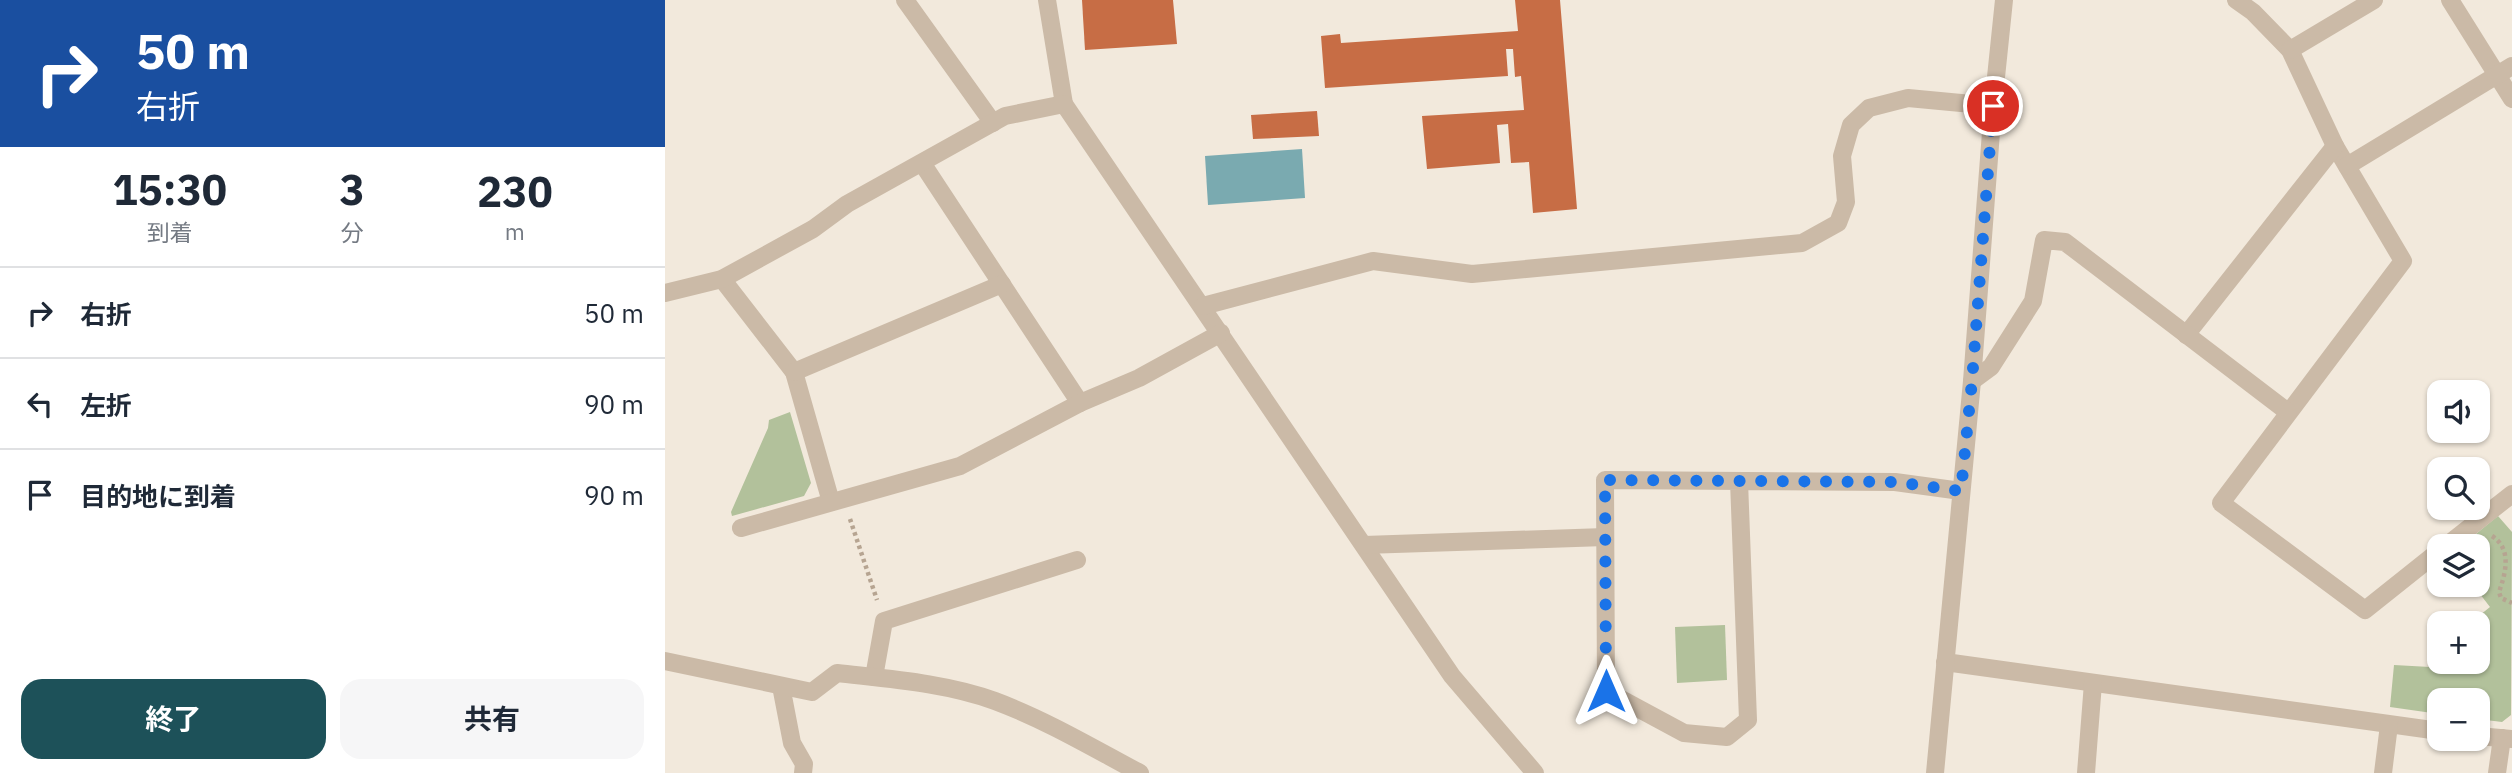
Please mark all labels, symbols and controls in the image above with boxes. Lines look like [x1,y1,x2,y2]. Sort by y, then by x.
text: 50 m [136,19,250,82]
icon: right [21,28,112,119]
pin [1963,76,2023,136]
text: 右折 [136,85,200,127]
icon: arrive [1974,87,2012,125]
text: 15:30 [112,162,227,217]
text: 3 [339,162,365,217]
text: 230 [477,164,553,219]
text: m [505,216,525,246]
text: 到着 [147,217,193,247]
text: 分 [341,217,364,247]
icon: right [21,294,59,332]
text: 50 m [584,296,644,330]
text: 右折 [80,297,132,331]
map controls [2427,380,2490,751]
button: sound [2427,380,2490,443]
icon: left [21,385,59,423]
text: 90 m [584,387,644,421]
text: 左折 [80,388,132,422]
button: search [2427,457,2490,520]
icon: arrive [21,476,59,514]
text: 90 m [584,478,644,512]
text: 目的地に到着 [80,479,236,513]
button: layers [2427,534,2490,597]
button: + [2427,611,2490,674]
position arrow [1569,654,1643,728]
button: 終了 [21,679,326,759]
button: 共有 [340,679,644,759]
button: − [2427,688,2490,751]

